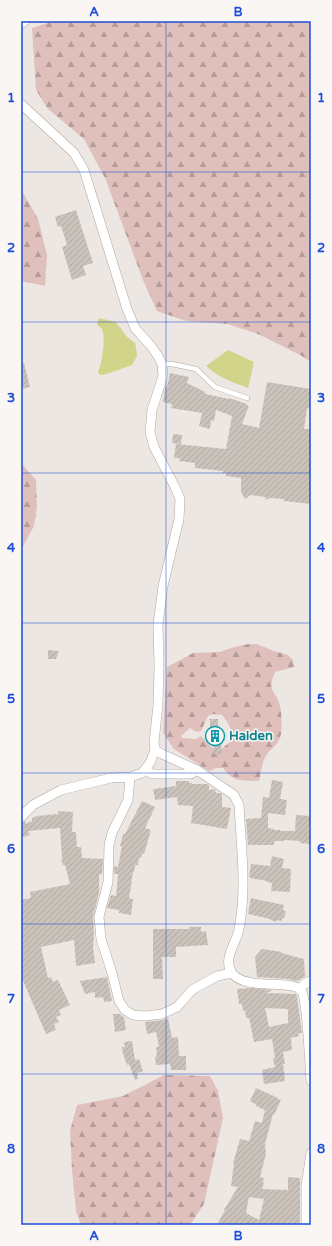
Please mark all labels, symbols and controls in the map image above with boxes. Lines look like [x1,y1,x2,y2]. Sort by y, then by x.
text: A [89,4,99,20]
text: B [233,4,243,20]
text: 1 [7,90,15,106]
text: 1 [317,90,325,106]
text: 2 [7,240,15,256]
text: 2 [317,240,325,256]
text: 3 [7,390,15,406]
text: 3 [317,390,325,406]
text: 4 [7,540,16,556]
text: 4 [317,540,326,556]
text: 5 [7,691,15,707]
text: 5 [317,691,325,707]
building icon: Haiden [204,725,226,747]
place label: Haiden [229,728,273,744]
text: 6 [7,841,15,857]
text: 6 [317,841,325,857]
text: 7 [7,991,15,1007]
text: 7 [317,991,325,1007]
text: 8 [7,1141,15,1157]
text: 8 [317,1141,325,1157]
text: A [89,1228,99,1244]
text: B [233,1228,243,1244]

